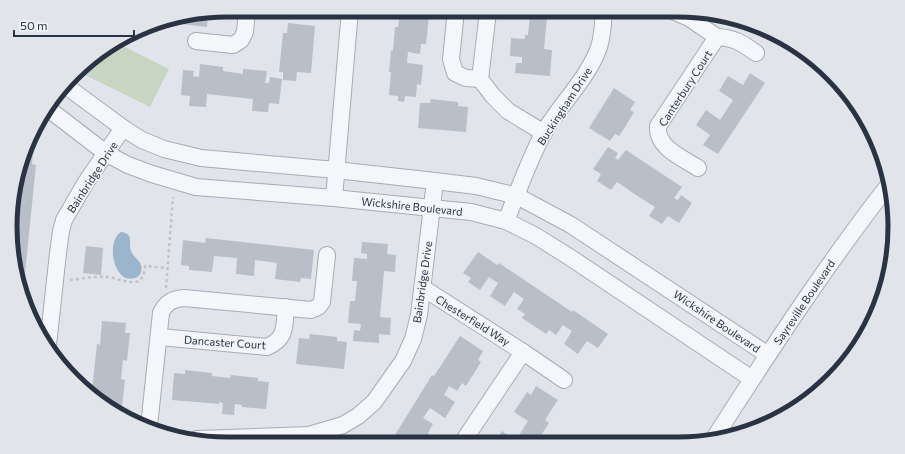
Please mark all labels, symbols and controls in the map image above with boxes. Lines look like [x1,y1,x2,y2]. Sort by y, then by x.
scale bar [14,12,134,38]
text: 50 m [20,18,48,32]
street label: Canterbury Court [656,47,715,129]
street label: Buckingham Drive [534,65,594,147]
street label: Bainbridge Drive [64,139,120,215]
street label: Wickshire Boulevard [361,194,463,218]
street label: Bainbridge Drive [410,240,434,324]
street label: Sayreville Boulevard [771,257,837,347]
street label: Wickshire Boulevard [671,287,763,355]
street label: Chesterfield Way [433,292,513,348]
street label: Dancaster Court [184,333,267,351]

